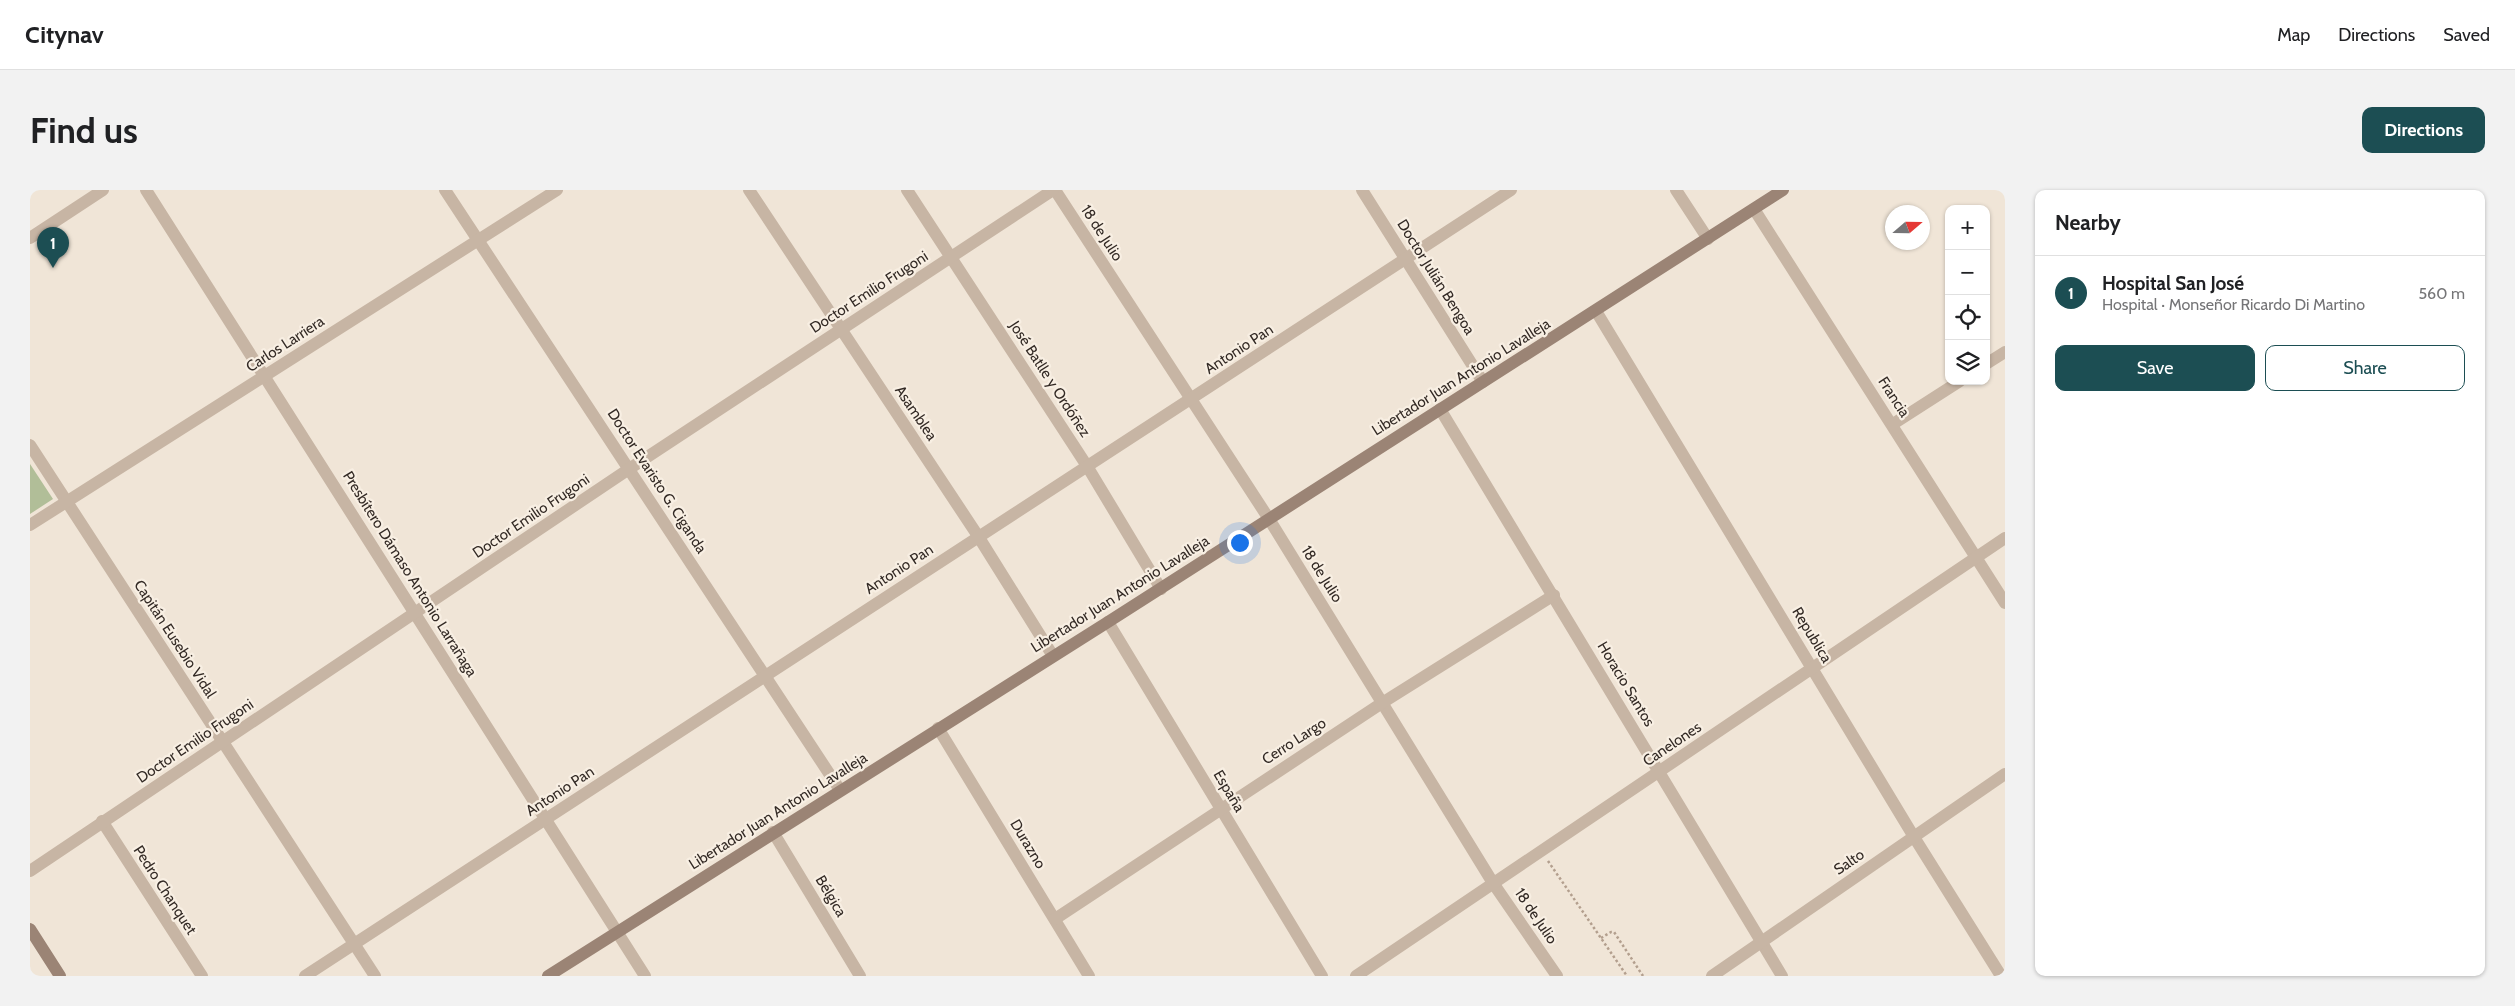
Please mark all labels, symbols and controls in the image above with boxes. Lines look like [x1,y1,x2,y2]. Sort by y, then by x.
text: Citynav [25,20,104,49]
text: Map [2277,24,2310,46]
text: Directions [2338,24,2415,46]
text: Saved [2443,24,2490,46]
button: Directions [2362,107,2485,153]
text: Find us [30,109,138,152]
street label: 18 de Julio [1077,202,1127,264]
north arrow [1885,205,1930,250]
map controls [1945,205,1990,385]
button: + [1945,205,1990,250]
text: Nearby [2055,210,2121,235]
street label: Doctor Julián Bengoa [1393,216,1479,339]
pin: 1 [37,227,69,268]
street label: Doctor Emilio Frugoni [807,247,931,337]
button: − [1945,250,1990,295]
text: Hospital San José [2102,272,2244,295]
text: 1 [2068,284,2074,303]
text: 560 m [2418,284,2465,303]
button: locate [1945,295,1990,340]
text: Hospital · Monseñor Ricardo Di Martino [2102,295,2365,314]
street label: Carlos Larriera [243,312,328,376]
street label: Libertador Juan Antonio Lavalleja [1369,314,1554,439]
street label: José Batlle y Ordóñez [1005,317,1094,440]
street label: Antonio Pan [1201,320,1277,378]
button: layers [1945,340,1990,385]
button: Save [2055,345,2255,391]
button: Share [2265,345,2465,391]
street label: Francia [1874,373,1914,421]
street label: Asamblea [891,382,941,445]
street label: Doctor Evaristo G. Ciganda [604,405,711,557]
street label: Presbítero Dámaso Antonio Larrañaga [339,468,481,681]
street label: Doctor Emilio Frugoni [469,470,593,562]
your location [1227,530,1253,556]
street label: Libertador Juan Antonio Lavalleja [1028,531,1213,656]
street label: Antonio Pan [861,540,937,598]
street label: 18 de Julio [1298,542,1346,606]
street label: Capitán Eusebio Vidal [130,577,220,702]
street label: Republica [1788,604,1836,667]
street label: Horacio Santos [1594,638,1658,730]
street label: Doctor Emilio Frugoni [133,695,257,787]
street label: Cerro Largo [1259,714,1329,768]
street label: Canelones [1639,718,1705,770]
street label: Libertador Juan Antonio Lavalleja [686,748,871,873]
street label: Antonio Pan [522,762,598,820]
street label: España [1210,767,1249,816]
street label: Durazno [1006,816,1050,872]
street label: Pedro Chanquet [130,842,200,938]
street label: Salto [1830,845,1868,879]
street label: Bélgica [812,872,851,921]
street label: 18 de Julio [1511,885,1561,947]

